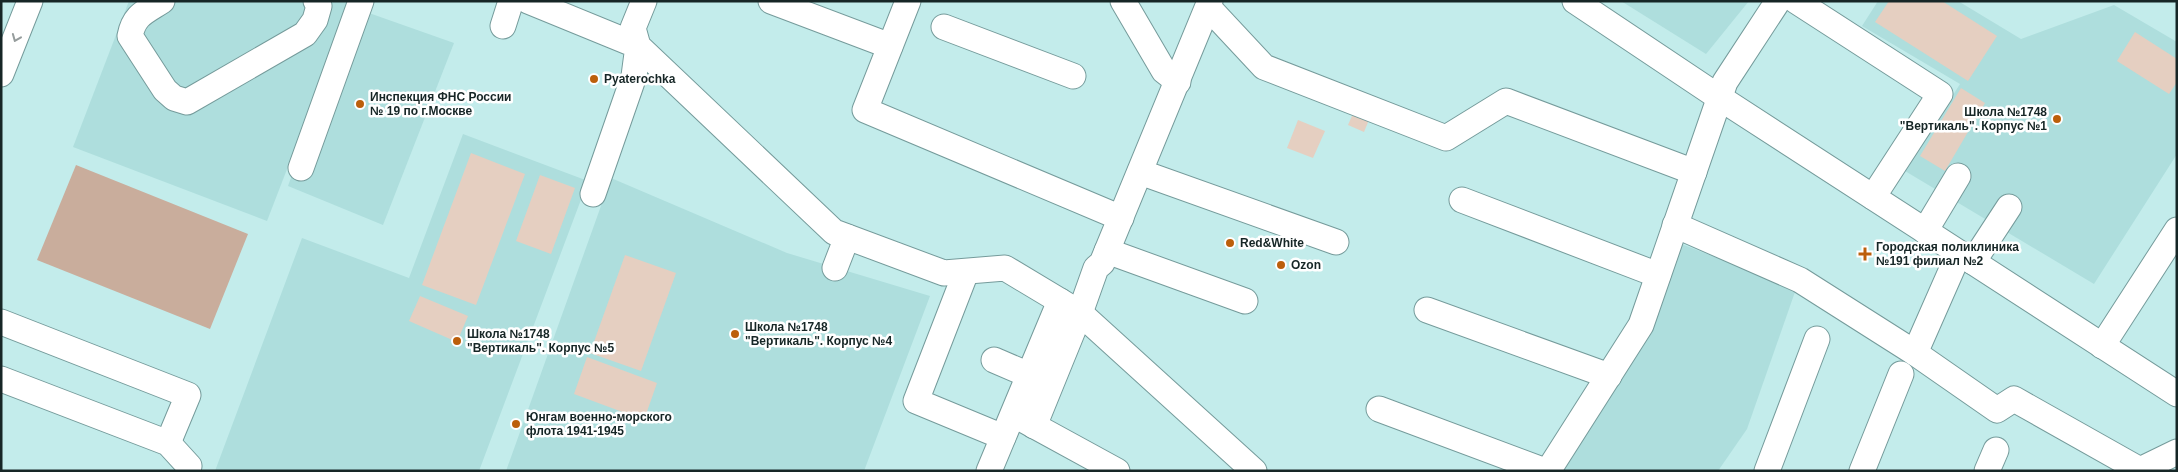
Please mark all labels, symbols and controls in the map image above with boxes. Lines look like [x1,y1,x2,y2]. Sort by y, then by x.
one-way arrow [11,33,22,42]
place label: Pyaterochka [604,72,676,86]
marker: Pyaterochka [588,73,600,85]
place label: Инспекция ФНС России № 19 по г.Москве [370,90,511,118]
marker: Инспекция ФНС России № 19 по г.Москве [354,98,366,110]
place label: Школа №1748 "Вертикаль". Корпус №1 [1900,105,2047,133]
marker: Школа №1748 "Вертикаль". Корпус №1 [2051,113,2063,125]
place label: Red&White [1240,236,1304,250]
marker: Red&White [1224,237,1236,249]
place label: Городская поликлиника №191 филиал №2 [1876,240,2019,268]
marker: Городская поликлиника №191 филиал №2 [1858,247,1872,261]
place label: Ozon [1291,258,1321,272]
marker: Ozon [1275,259,1287,271]
place label: Школа №1748 "Вертикаль". Корпус №4 [745,320,892,348]
place label: Школа №1748 "Вертикаль". Корпус №5 [467,327,614,355]
marker: Школа №1748 "Вертикаль". Корпус №4 [729,328,741,340]
marker: Школа №1748 "Вертикаль". Корпус №5 [451,335,463,347]
place label: Юнгам военно-морского флота 1941-1945 [526,410,672,438]
marker: Юнгам военно-морского флота 1941-1945 [510,418,522,430]

